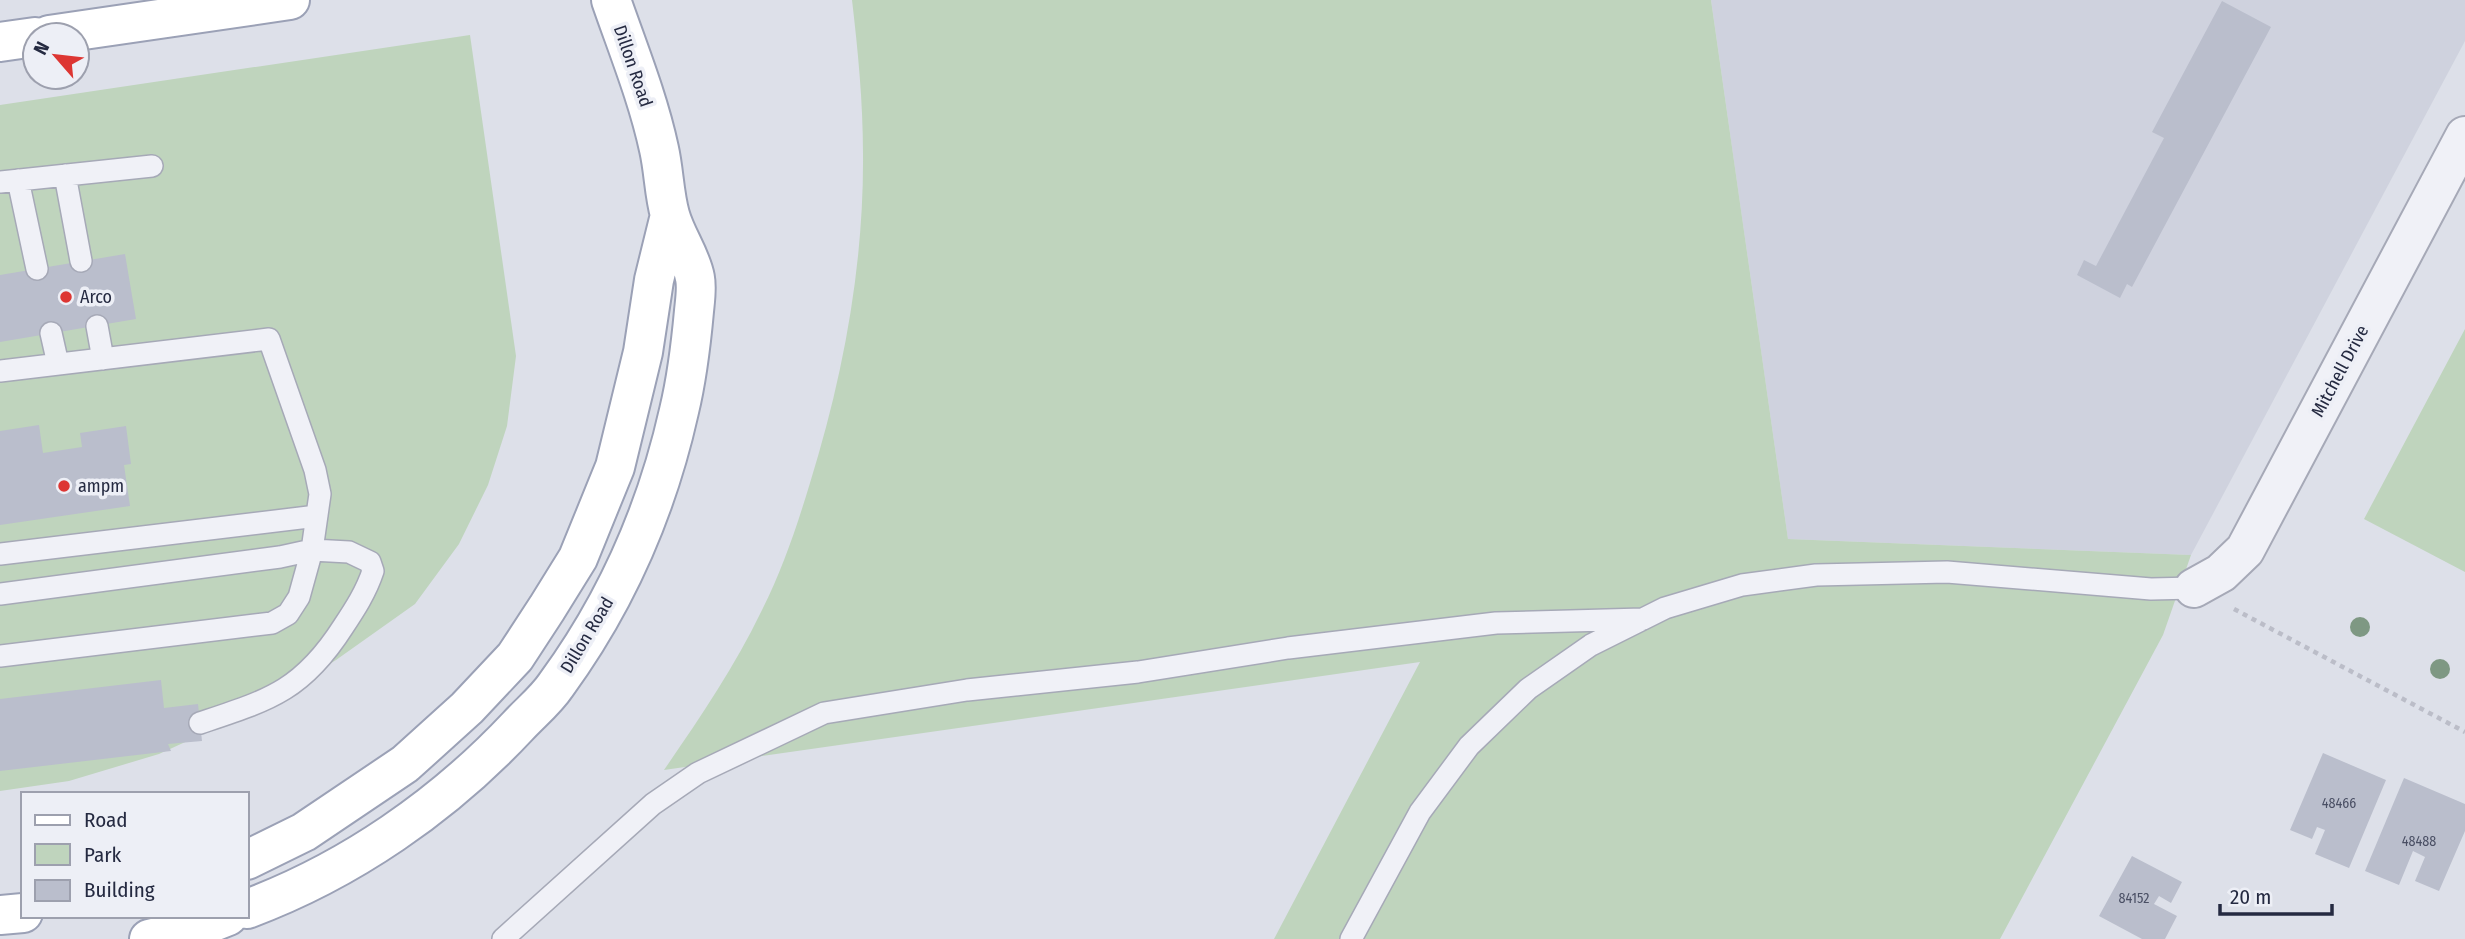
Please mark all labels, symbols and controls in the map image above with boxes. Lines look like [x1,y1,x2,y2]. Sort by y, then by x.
north arrow [21,21,91,91]
street label: Dillon Road [609,22,657,110]
text: N [29,38,54,59]
place label: Arco [80,286,112,308]
marker: Arco [58,289,74,305]
street label: Mitchell Drive [2307,321,2373,421]
place label: ampm [78,475,124,497]
marker: ampm [56,478,72,494]
street label: Dillon Road [556,593,618,677]
legend [21,792,248,918]
house number: 48466 [2322,795,2356,812]
text: Road [84,807,128,833]
house number: 48488 [2402,833,2436,850]
text: Park [84,842,122,868]
scale bar [2220,872,2332,916]
text: Building [84,877,155,903]
text: 20 m [2230,884,2271,910]
house number: 84152 [2119,890,2149,907]

